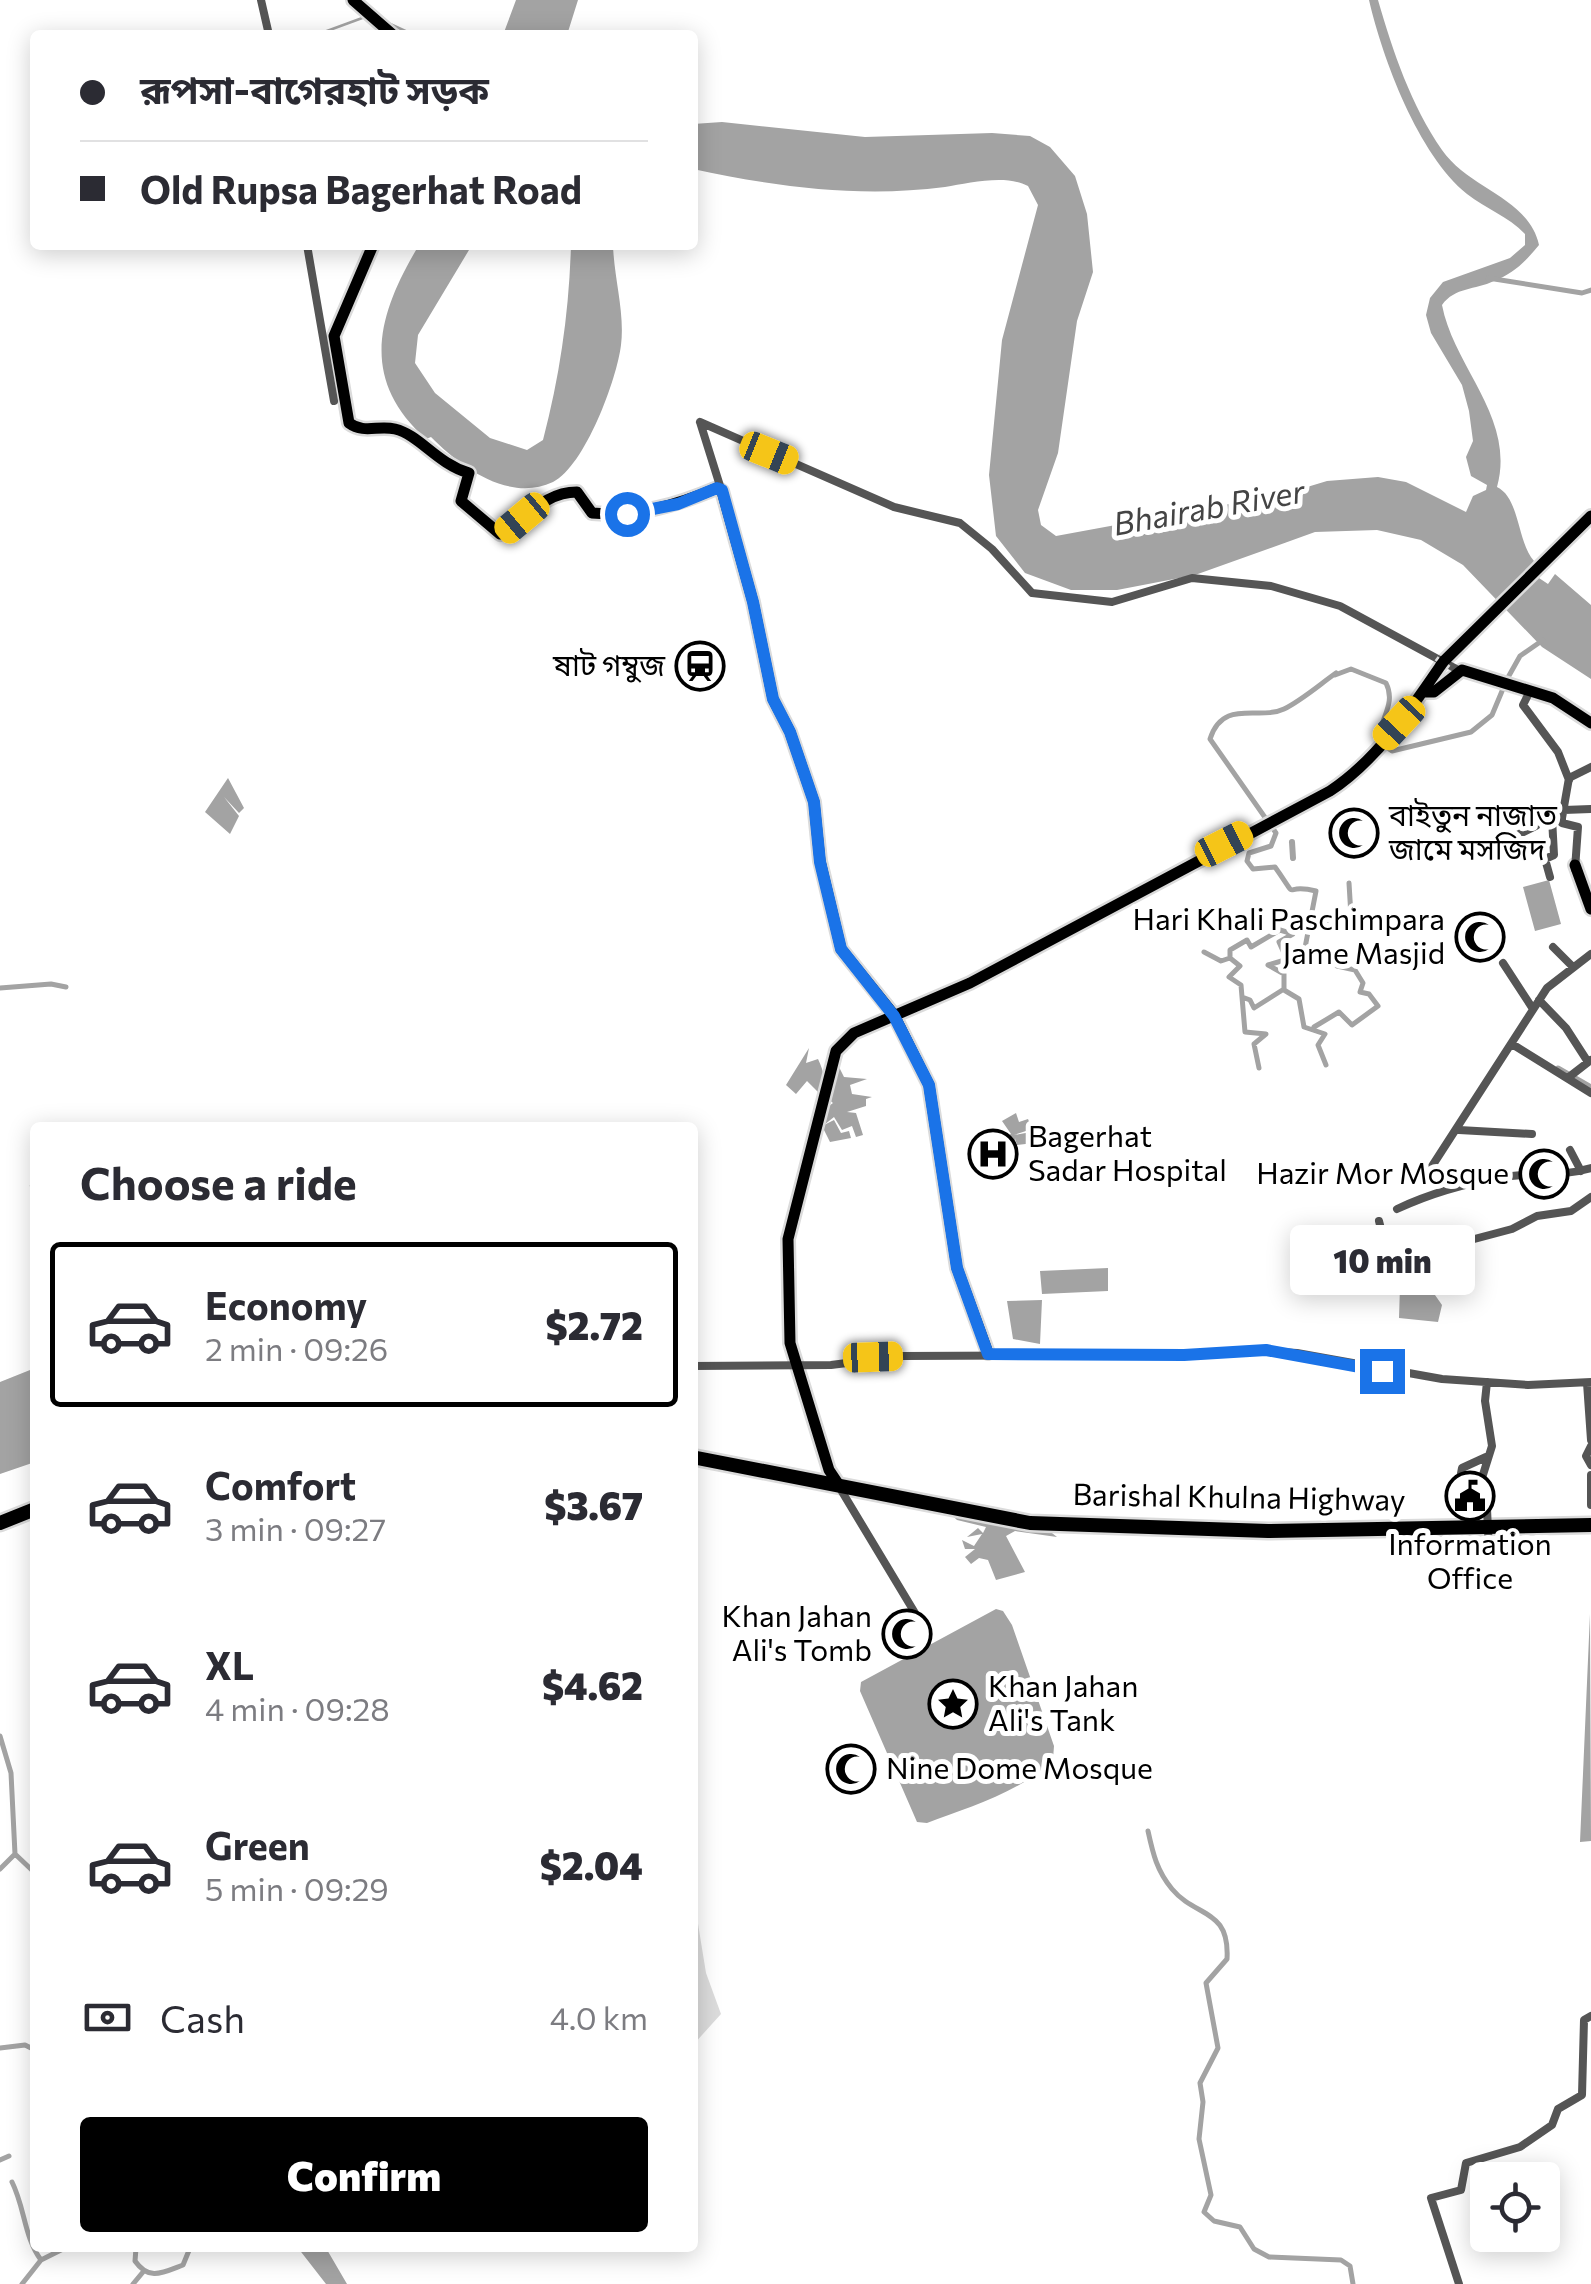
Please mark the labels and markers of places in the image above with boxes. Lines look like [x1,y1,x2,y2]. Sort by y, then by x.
station icon: ষাট গম্বুজ [674,640,726,692]
place label: ষাট গম্বুজ [552,645,666,683]
place label: বাইতুন নাজাত জামে মসজিদ [1388,795,1558,866]
mosque icon: বাইতুন নাজাত জামে মসজিদ [1328,807,1380,859]
place label: Hari Khali Paschimpara Jame Masjid [1132,899,1445,970]
mosque icon: Hari Khali Paschimpara Jame Masjid [1454,911,1506,963]
place label: Bagerhat Sadar Hospital [1028,1116,1227,1187]
hospital icon: Bagerhat Sadar Hospital [967,1128,1019,1180]
mosque icon: Hazir Mor Mosque [1518,1148,1570,1200]
place label: Hazir Mor Mosque [1256,1153,1509,1190]
public building icon: Information Office [1444,1470,1496,1522]
place label: Information Office [1388,1524,1552,1595]
place label: Khan Jahan Ali's Tomb [722,1596,872,1667]
mosque icon: Khan Jahan Ali's Tomb [881,1608,933,1660]
place label: Khan Jahan Ali's Tank [988,1666,1138,1737]
place icon: Khan Jahan Ali's Tank [927,1678,979,1730]
mosque icon: Nine Dome Mosque [825,1743,877,1795]
place label: Nine Dome Mosque [886,1748,1153,1785]

